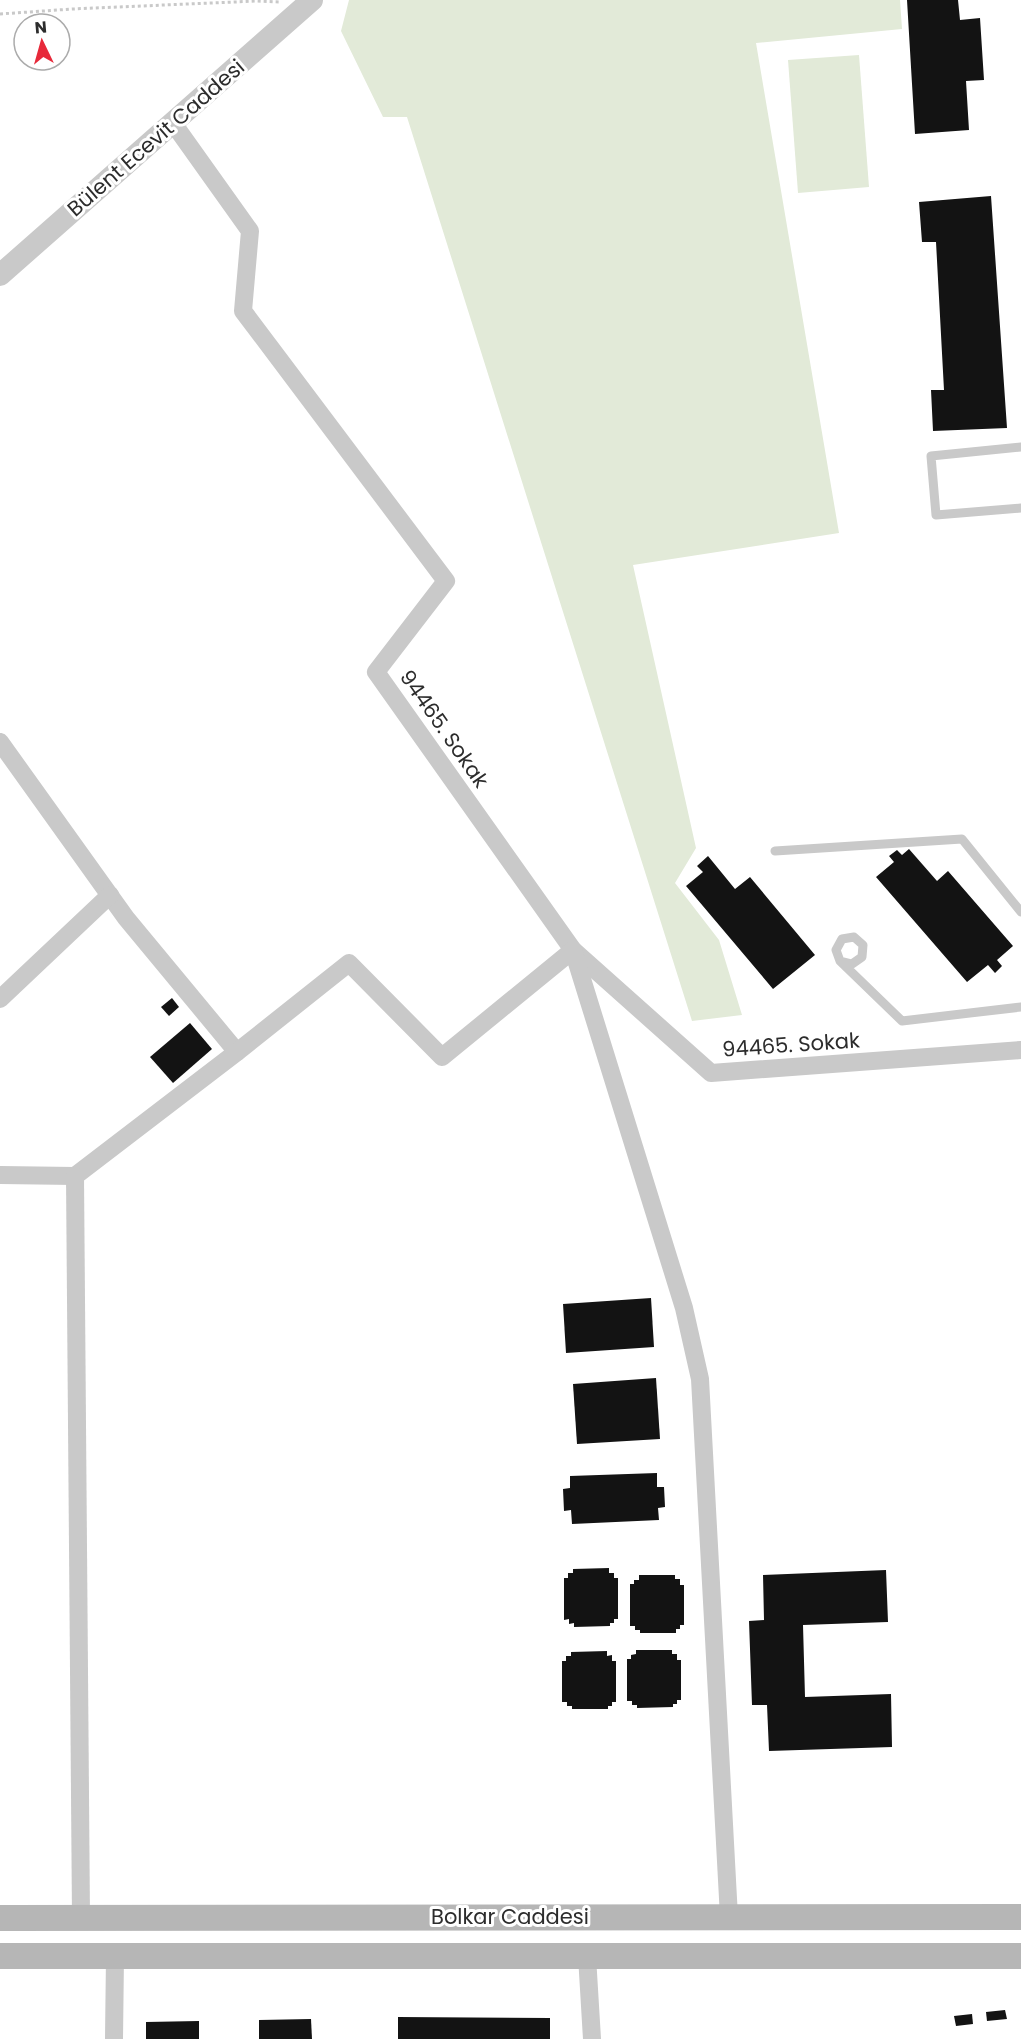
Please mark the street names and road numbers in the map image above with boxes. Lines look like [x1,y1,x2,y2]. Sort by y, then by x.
street label: Bülent Ecevit Caddesi [61,53,250,223]
street label: 94465. Sokak [393,664,496,794]
street label: 94465. Sokak [721,1025,861,1064]
street label: Bolkar Caddesi [431,1902,589,1931]

